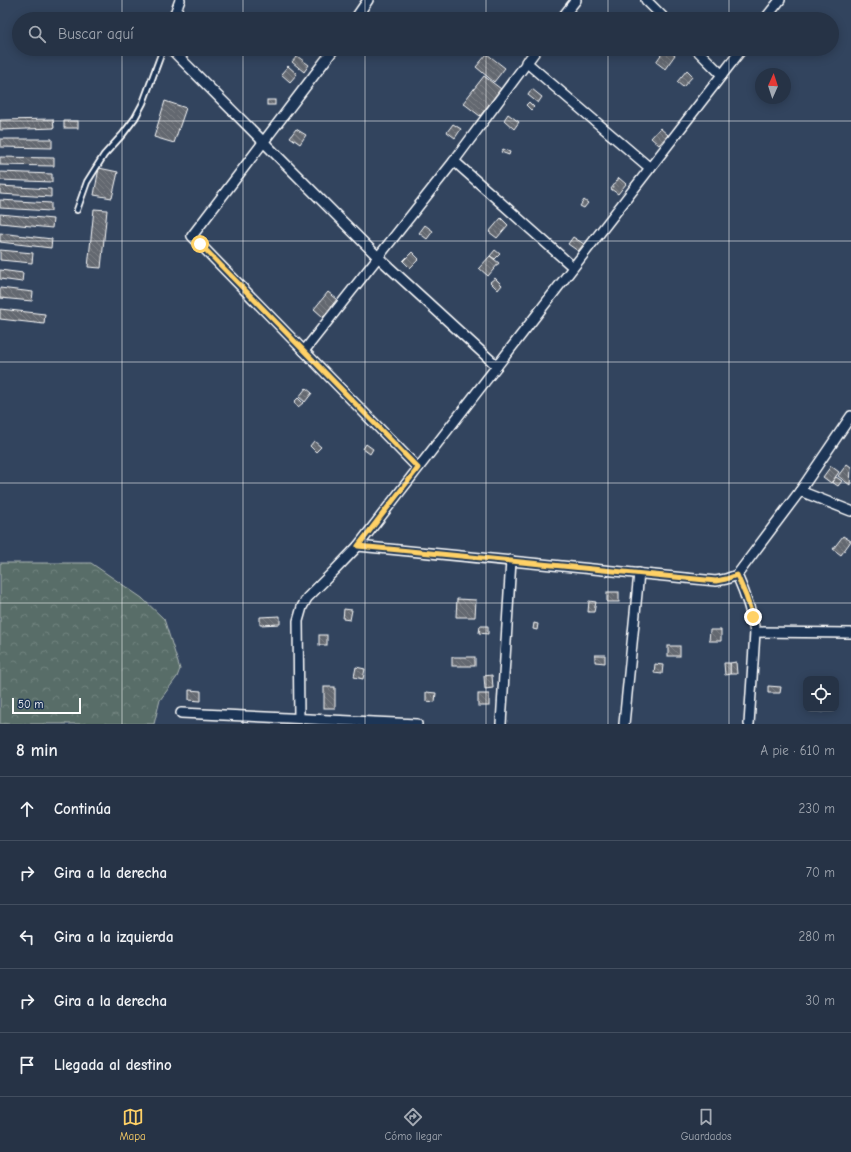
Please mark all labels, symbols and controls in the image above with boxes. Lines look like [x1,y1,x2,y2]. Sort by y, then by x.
search box [12,12,839,56]
icon: search [26,23,48,45]
text: Buscar aquí [58,25,134,43]
north arrow [755,68,791,104]
route start [191,235,209,253]
route end [744,608,762,626]
map controls [803,676,839,712]
button: locate [803,676,839,712]
scale bar [12,696,81,715]
text: 50 m [18,698,43,711]
text: 8 min [16,741,58,760]
text: A pie · 610 m [761,743,835,758]
icon: ahead [16,798,38,820]
text: Continúa [54,800,111,818]
text: 230 m [799,801,835,816]
icon: right [16,862,38,884]
text: Gira a la derecha [54,864,167,882]
text: 70 m [806,865,835,880]
icon: left [16,926,38,948]
text: Gira a la izquierda [54,928,174,946]
text: 280 m [798,929,835,944]
icon: right [16,990,38,1012]
text: Gira a la derecha [54,992,167,1010]
text: 30 m [805,993,835,1008]
icon: arrive [16,1054,38,1076]
text: Llegada al destino [54,1056,172,1074]
tab: Mapa [119,1106,146,1143]
tab: Cómo llegar [385,1106,442,1143]
tab: Guardados [681,1106,732,1143]

